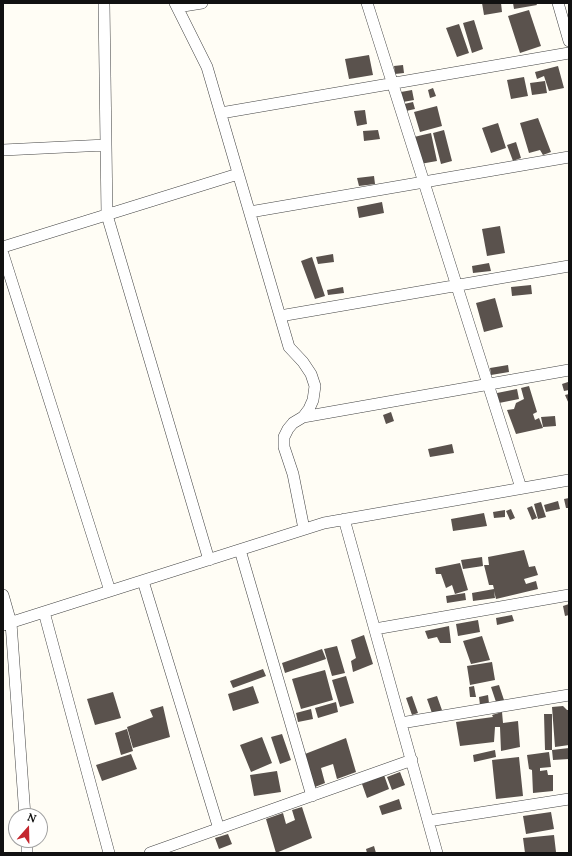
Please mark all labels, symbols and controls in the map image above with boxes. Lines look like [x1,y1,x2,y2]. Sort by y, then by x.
north arrow [8,808,48,848]
text: N [25,810,38,826]

